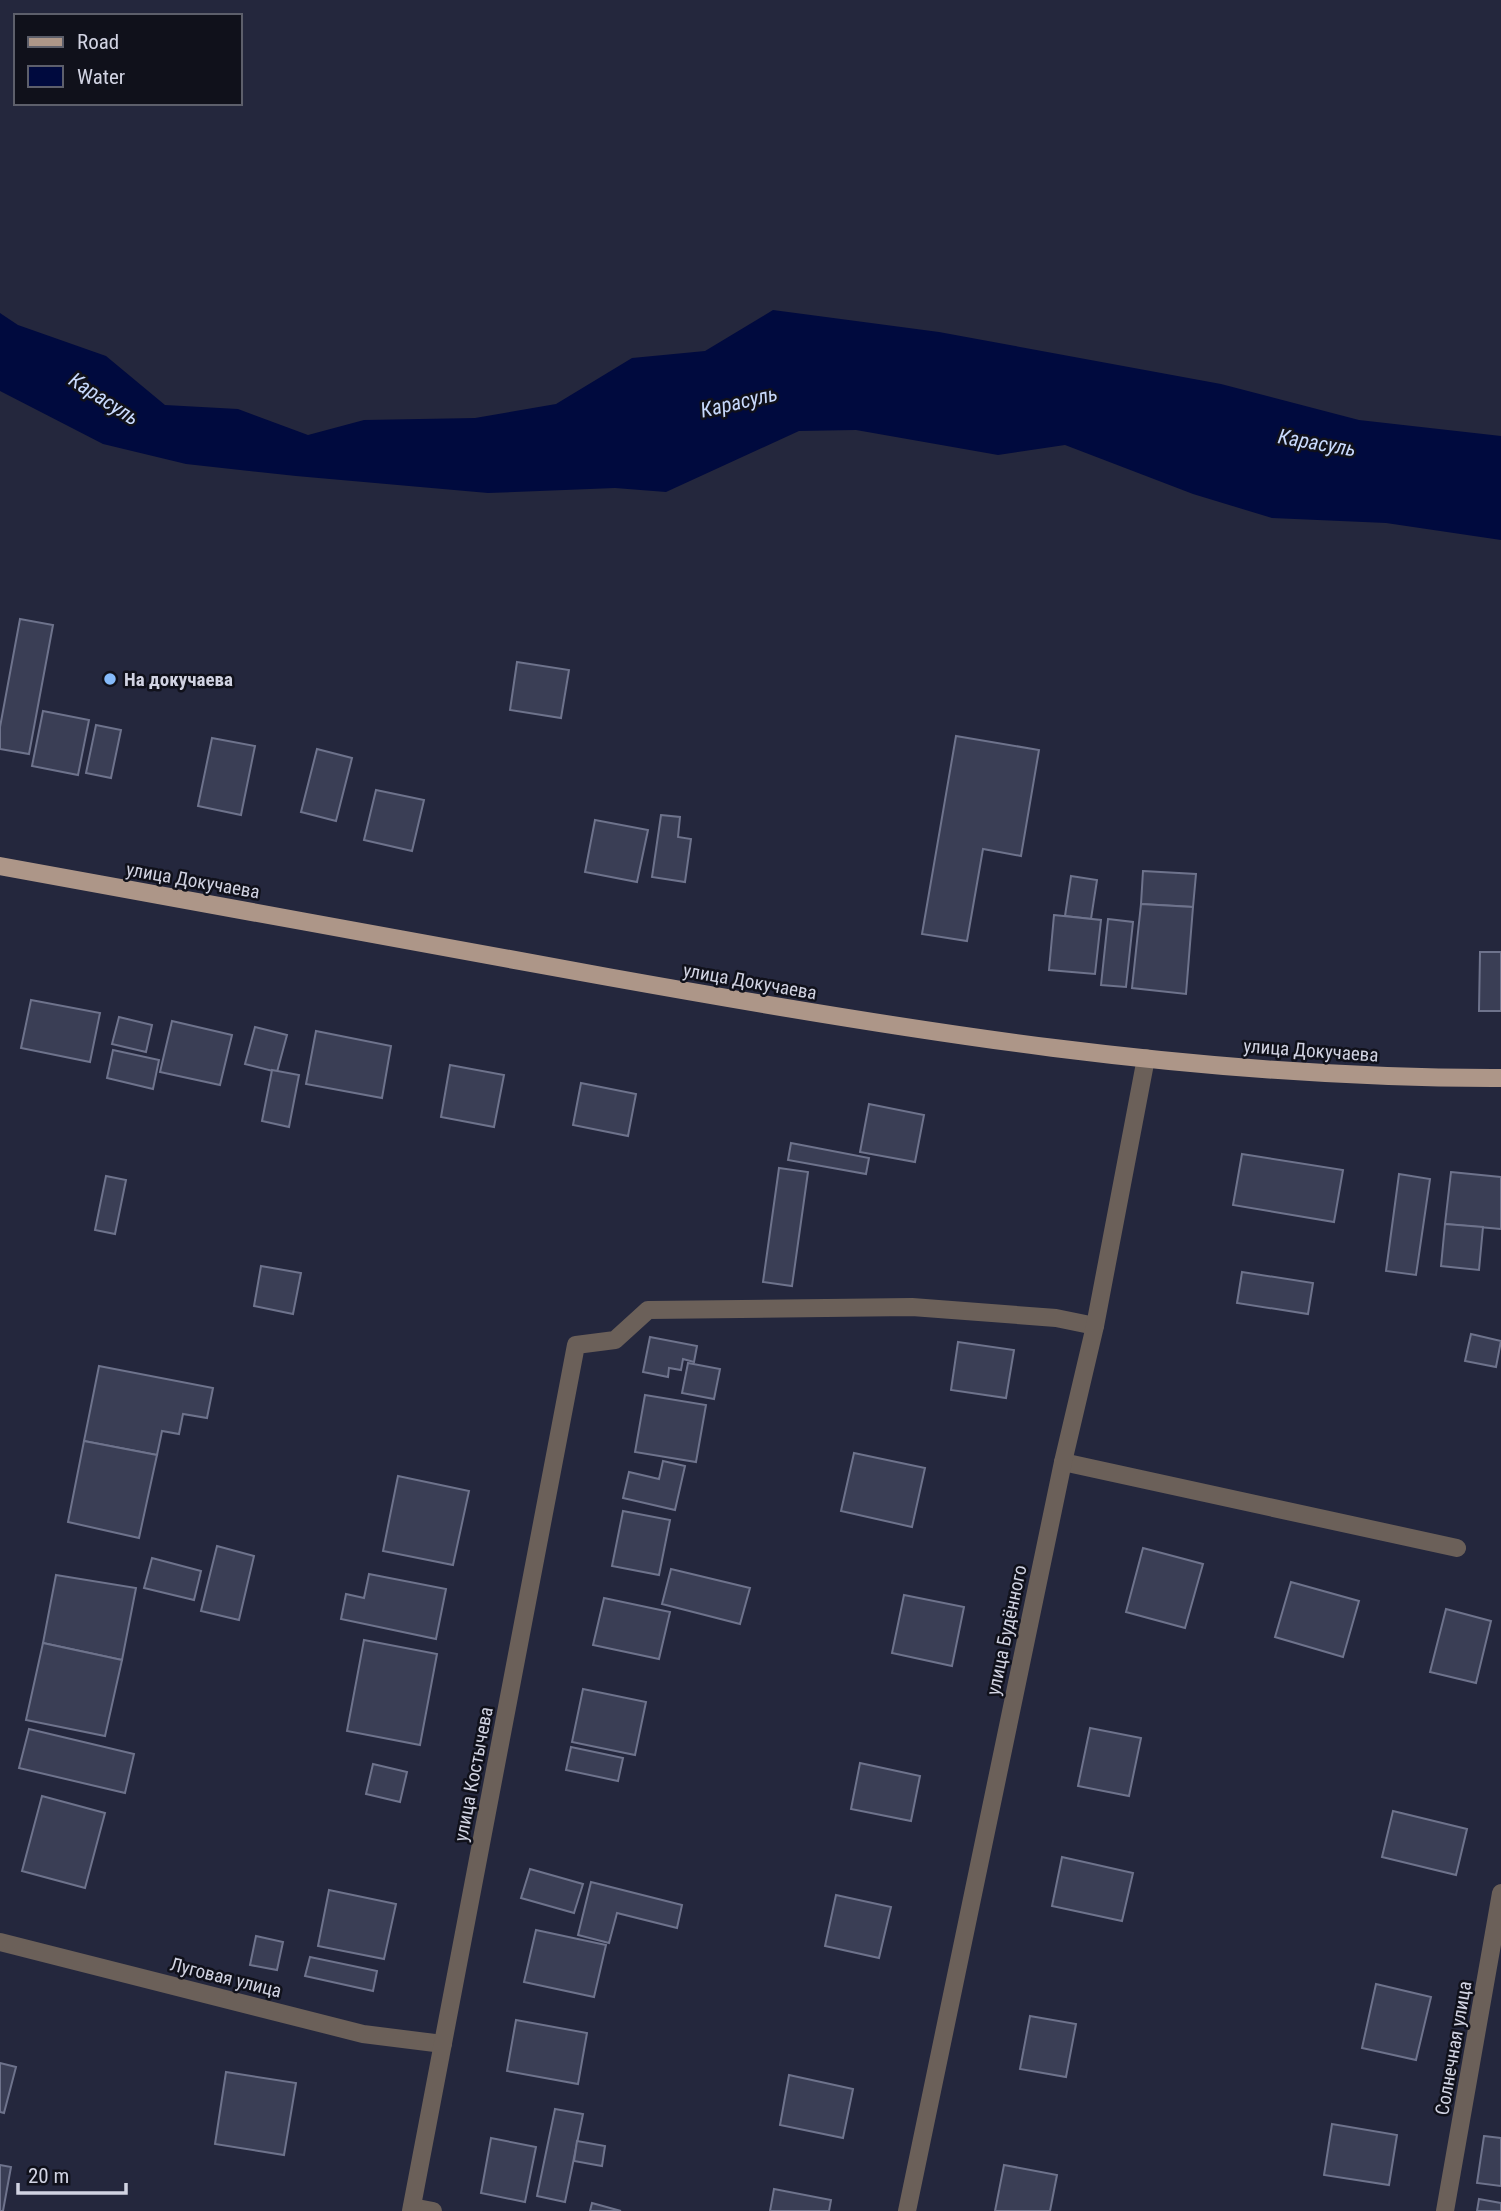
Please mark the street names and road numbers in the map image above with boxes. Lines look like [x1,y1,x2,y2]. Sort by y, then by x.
street label: улица Докучаева [124,857,262,904]
street label: улица Докучаева [681,958,819,1005]
street label: улица Докучаева [1243,1034,1379,1067]
street label: улица Будённого [981,1563,1032,1697]
street label: улица Костычева [449,1705,498,1843]
street label: Луговая улица [168,1953,284,2002]
street label: Солнечная улица [1430,1979,1477,2117]

